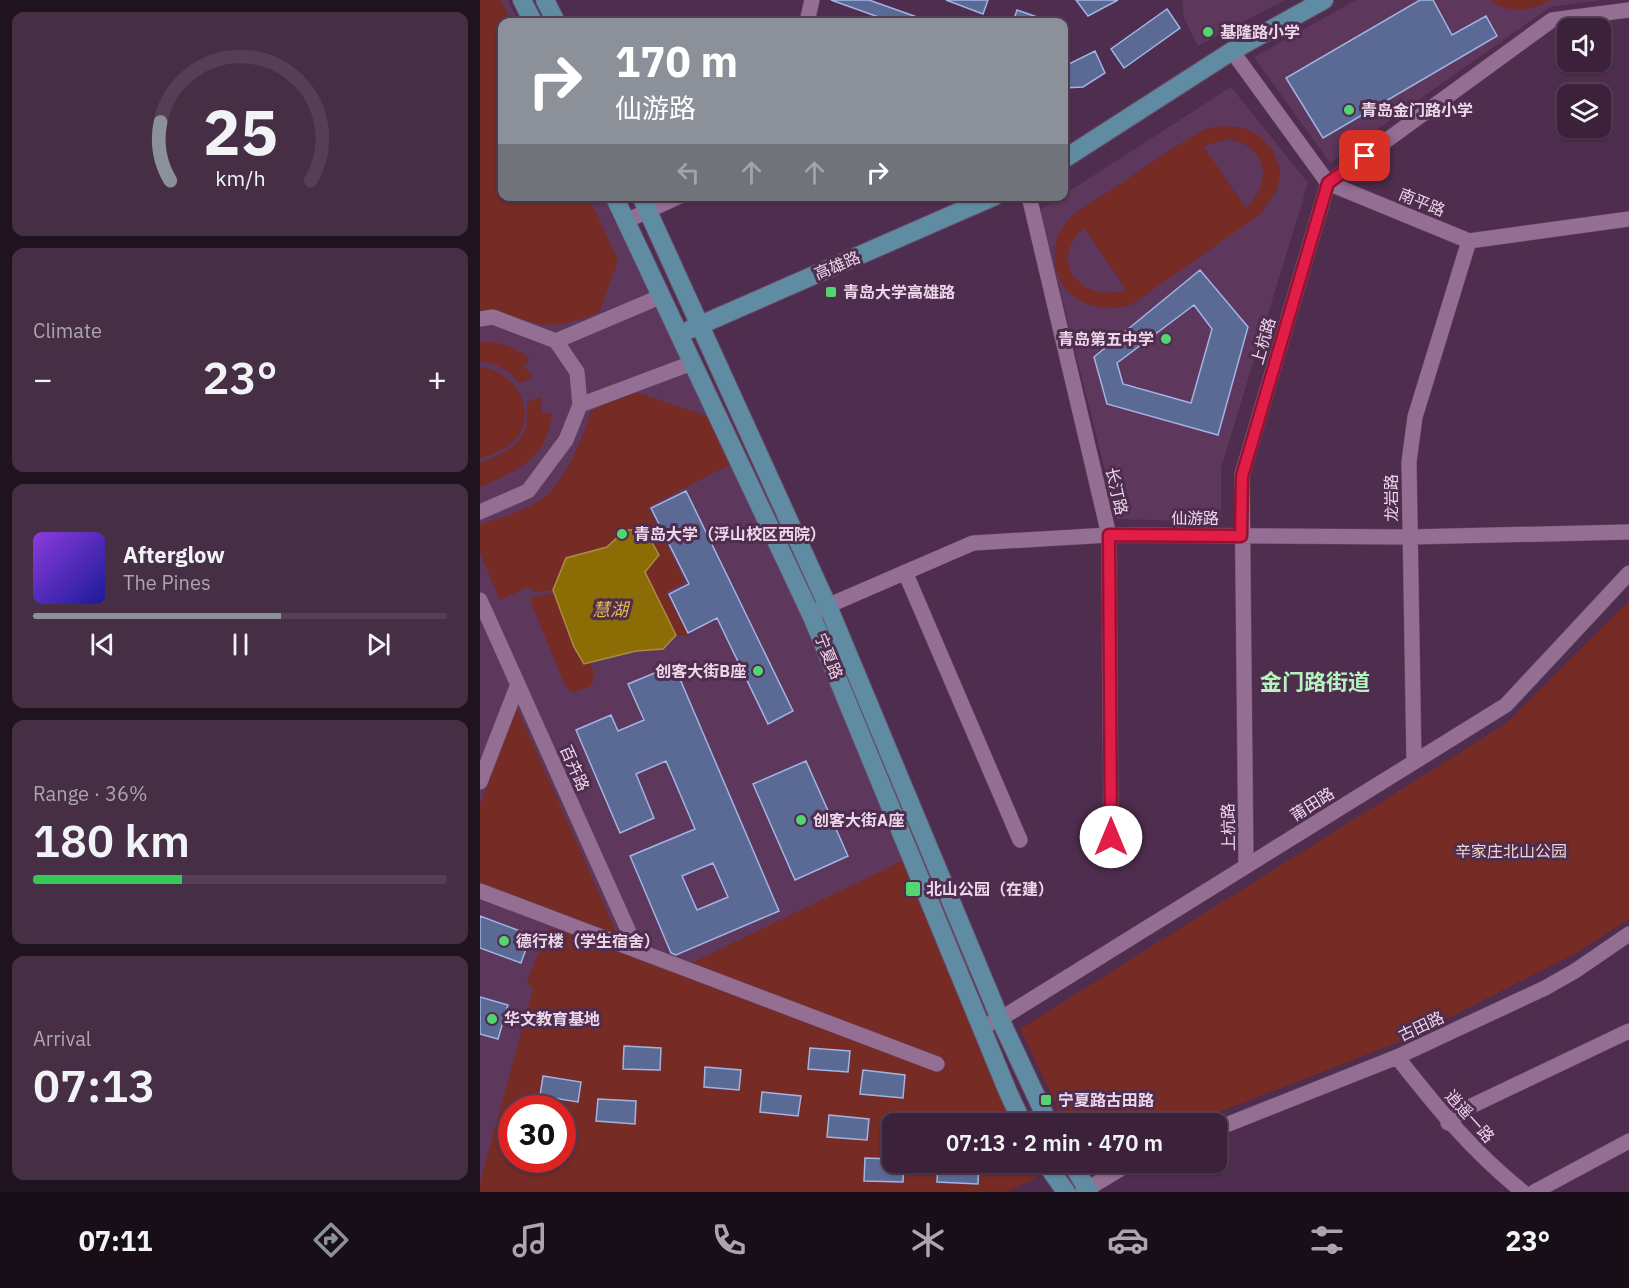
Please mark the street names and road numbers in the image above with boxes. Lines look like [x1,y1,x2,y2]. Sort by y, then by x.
street label: 南平路 [1396,184,1448,220]
street label: 高雄路 [811,246,863,284]
street label: 上杭路 [1247,315,1279,367]
street label: 长汀路 [1102,465,1132,517]
street label: 龙岩路 [1381,474,1401,522]
street label: 仙游路 [1171,508,1219,528]
street label: 宁夏路 [811,630,847,682]
street label: 百卉路 [556,742,594,794]
street label: 莆田路 [1286,783,1338,825]
street label: 上杭路 [1218,803,1238,851]
street label: 古田路 [1395,1007,1447,1045]
street label: 逍遥一路 [1441,1086,1499,1146]

